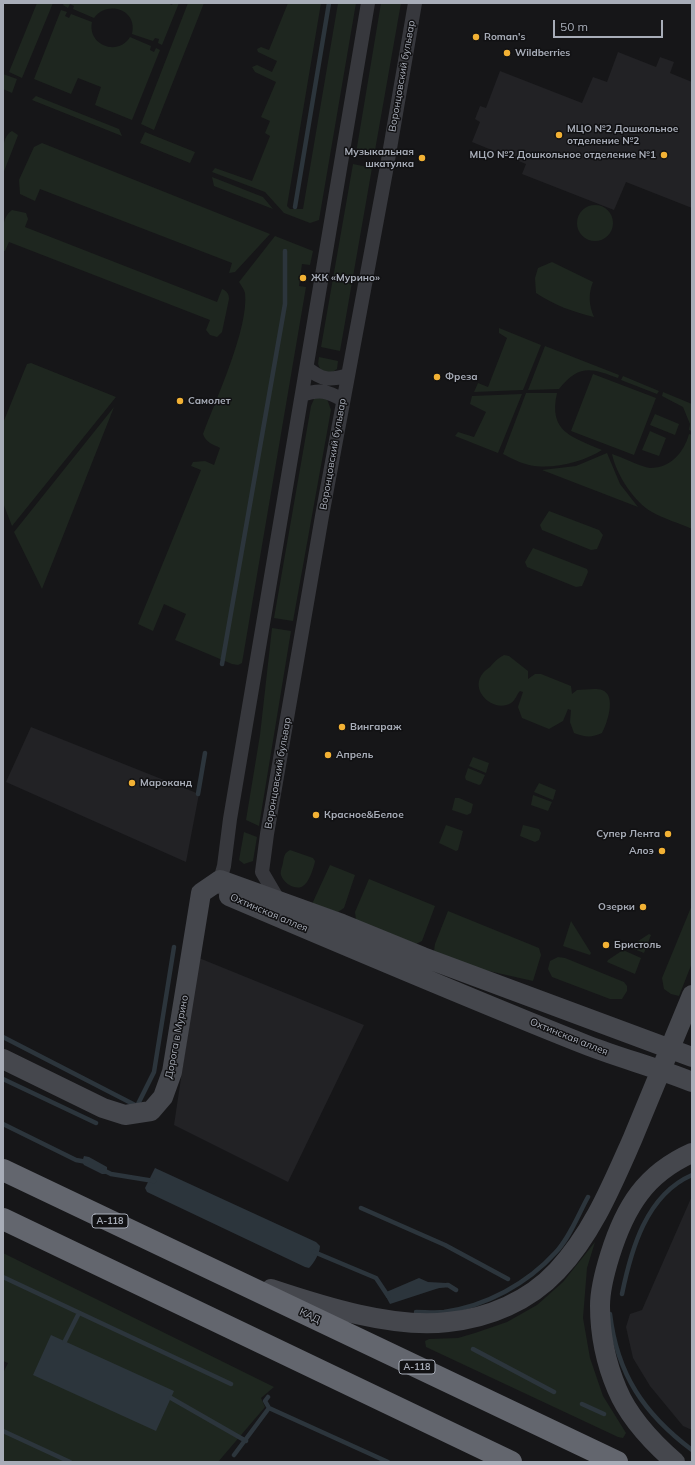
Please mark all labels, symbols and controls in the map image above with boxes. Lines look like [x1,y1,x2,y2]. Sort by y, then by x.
scale bar [555,12,665,38]
street label: Воронцовский бульвар [386,19,418,133]
text: 50 m [560,19,588,34]
place label: Roman's [484,31,525,43]
marker: Roman's [471,32,481,42]
place label: Wildberries [515,47,570,59]
marker: Wildberries [502,48,512,58]
place label: МЦО №2 Дошкольное отделение №2 [567,123,678,146]
marker: МЦО №2 Дошкольное отделение №2 [554,130,564,140]
place label: Музыкальная шкатулка [345,146,414,170]
place label: МЦО №2 Дошкольное отделение №1 [470,149,656,161]
marker: МЦО №2 Дошкольное отделение №1 [659,150,669,160]
marker: Музыкальная шкатулка [417,153,427,163]
place label: ЖК «Мурино» [311,272,380,284]
marker: ЖК «Мурино» [298,273,308,283]
place label: Фреза [445,371,478,383]
marker: Фреза [432,372,442,382]
place label: Самолет [188,395,231,407]
marker: Самолет [175,396,185,406]
street label: Воронцовский бульвар [317,397,349,511]
street label: Воронцовский бульвар [262,716,294,830]
place label: Вингараж [350,721,401,733]
marker: Вингараж [337,722,347,732]
place label: Апрель [336,749,373,761]
marker: Апрель [323,750,333,760]
place label: Мароканд [140,777,192,789]
marker: Мароканд [127,778,137,788]
place label: Красное&Белое [324,809,404,821]
marker: Красное&Белое [311,810,321,820]
place label: Супер Лента [596,828,660,840]
marker: Супер Лента [663,829,673,839]
place label: Алоэ [629,845,654,857]
marker: Алоэ [657,846,667,856]
street label: Охтинская аллея [228,891,310,935]
place label: Озерки [598,901,635,913]
marker: Озерки [638,902,648,912]
place label: Бристоль [614,939,661,951]
marker: Бристоль [601,940,611,950]
street label: Дорога в Мурино [163,994,191,1080]
street label: Охтинская аллея [528,1016,610,1058]
road number: А-118 [92,1214,128,1228]
street label: КАД [298,1306,322,1326]
road number: А-118 [399,1360,435,1374]

